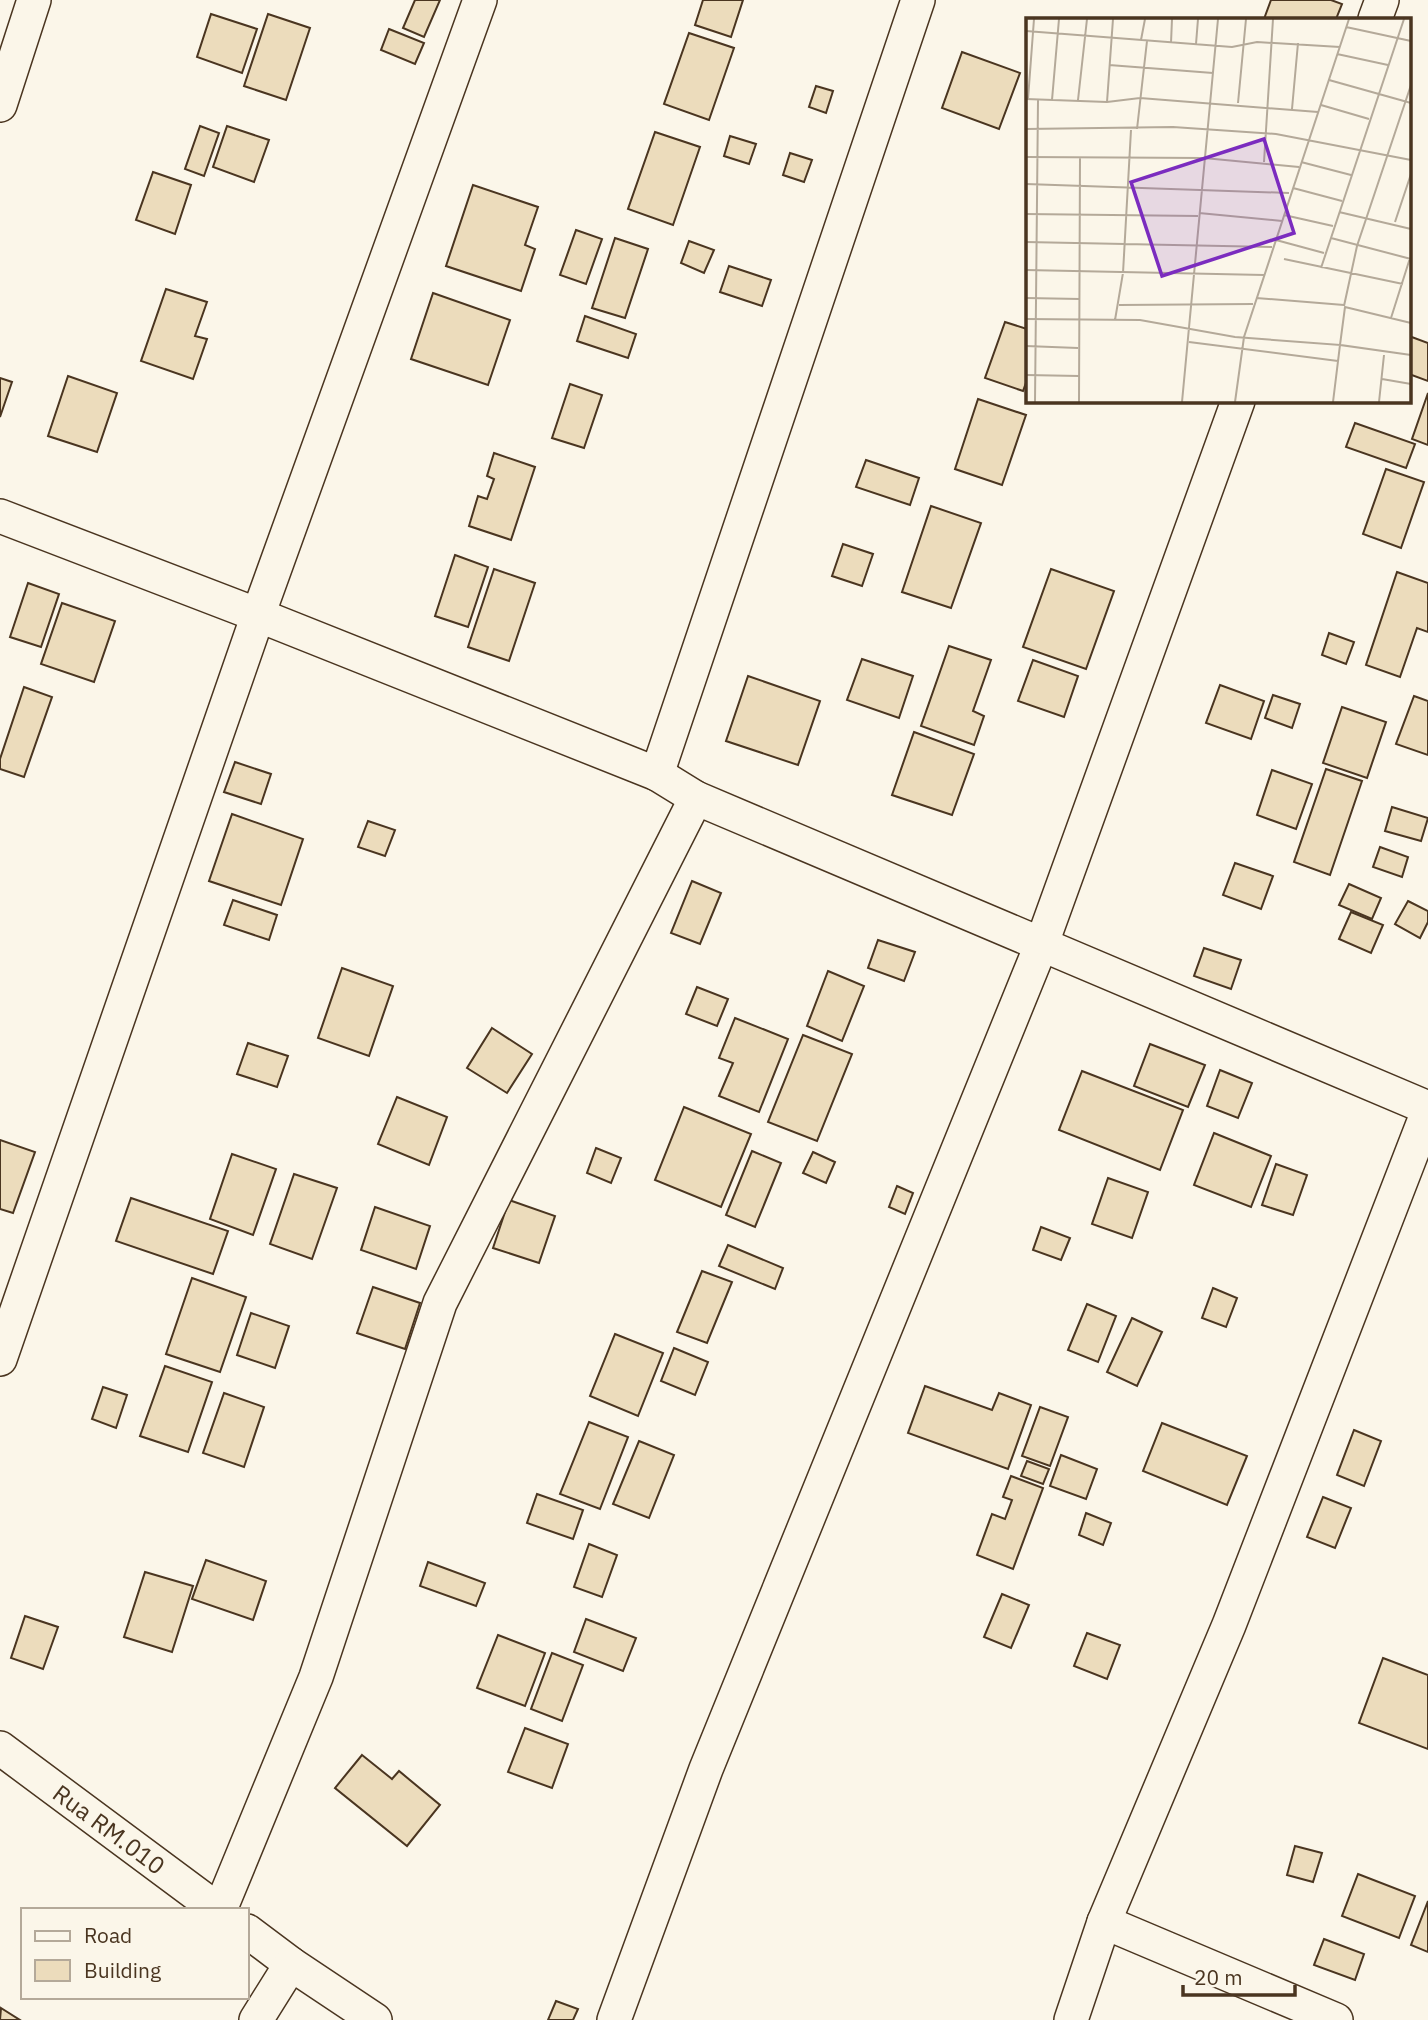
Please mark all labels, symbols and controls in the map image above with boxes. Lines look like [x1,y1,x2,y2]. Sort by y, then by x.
inset map [1026,18,1410,402]
street label: Rua RM.010 [47,1777,172,1881]
legend [21,1908,248,1999]
text: Road [84,1921,132,1949]
scale bar [1183,1954,1295,1998]
text: Building [84,1956,161,1984]
text: 20 m [1194,1963,1243,1991]

